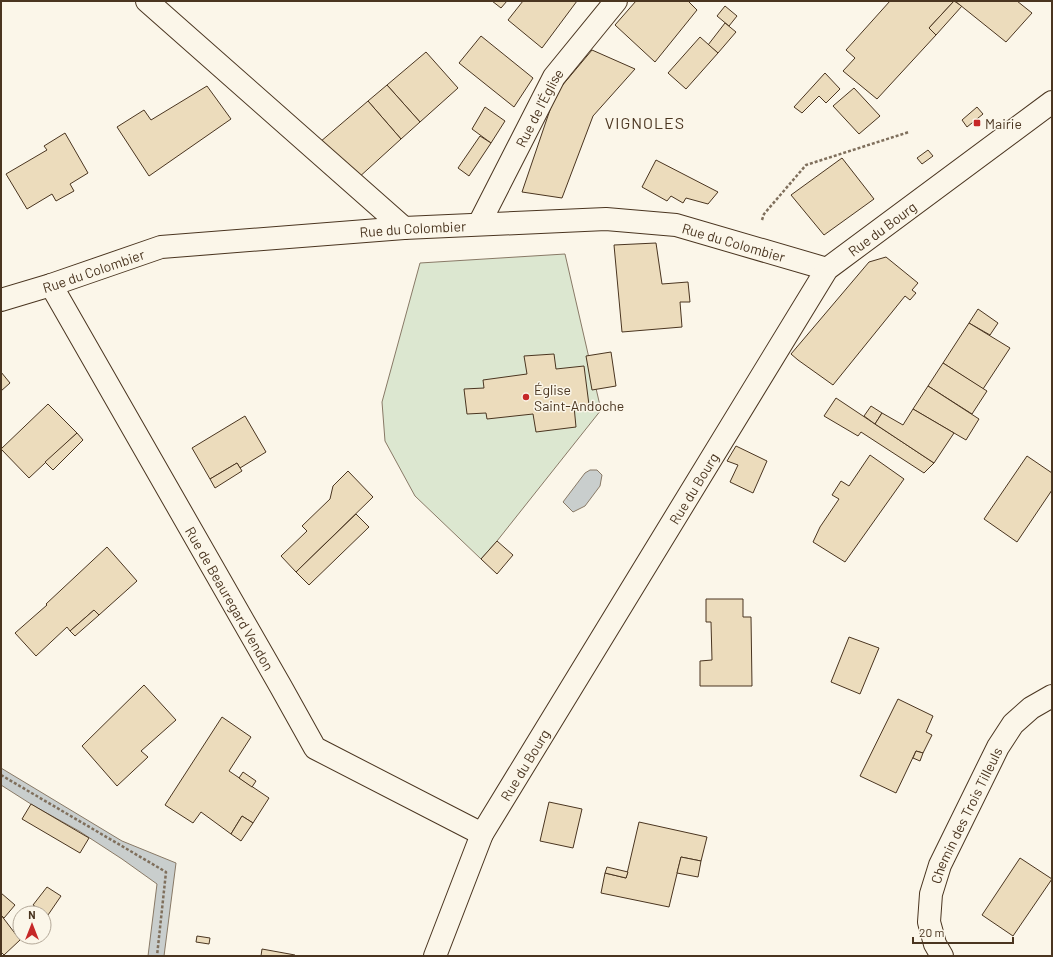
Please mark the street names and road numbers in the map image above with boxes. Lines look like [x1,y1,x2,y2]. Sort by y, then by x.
street label: Rue de l'Église [511,65,566,150]
street label: Rue du Bourg [844,197,919,259]
street label: Rue du Colombier [359,217,466,240]
street label: Rue du Colombier [680,219,787,265]
street label: Rue du Colombier [40,245,147,296]
street label: Rue du Bourg [665,449,721,527]
street label: Rue de Beauregard Vendon [182,523,278,673]
street label: Rue du Bourg [496,726,553,804]
street label: Chemin des Trois Tilleuls [926,744,1005,885]

